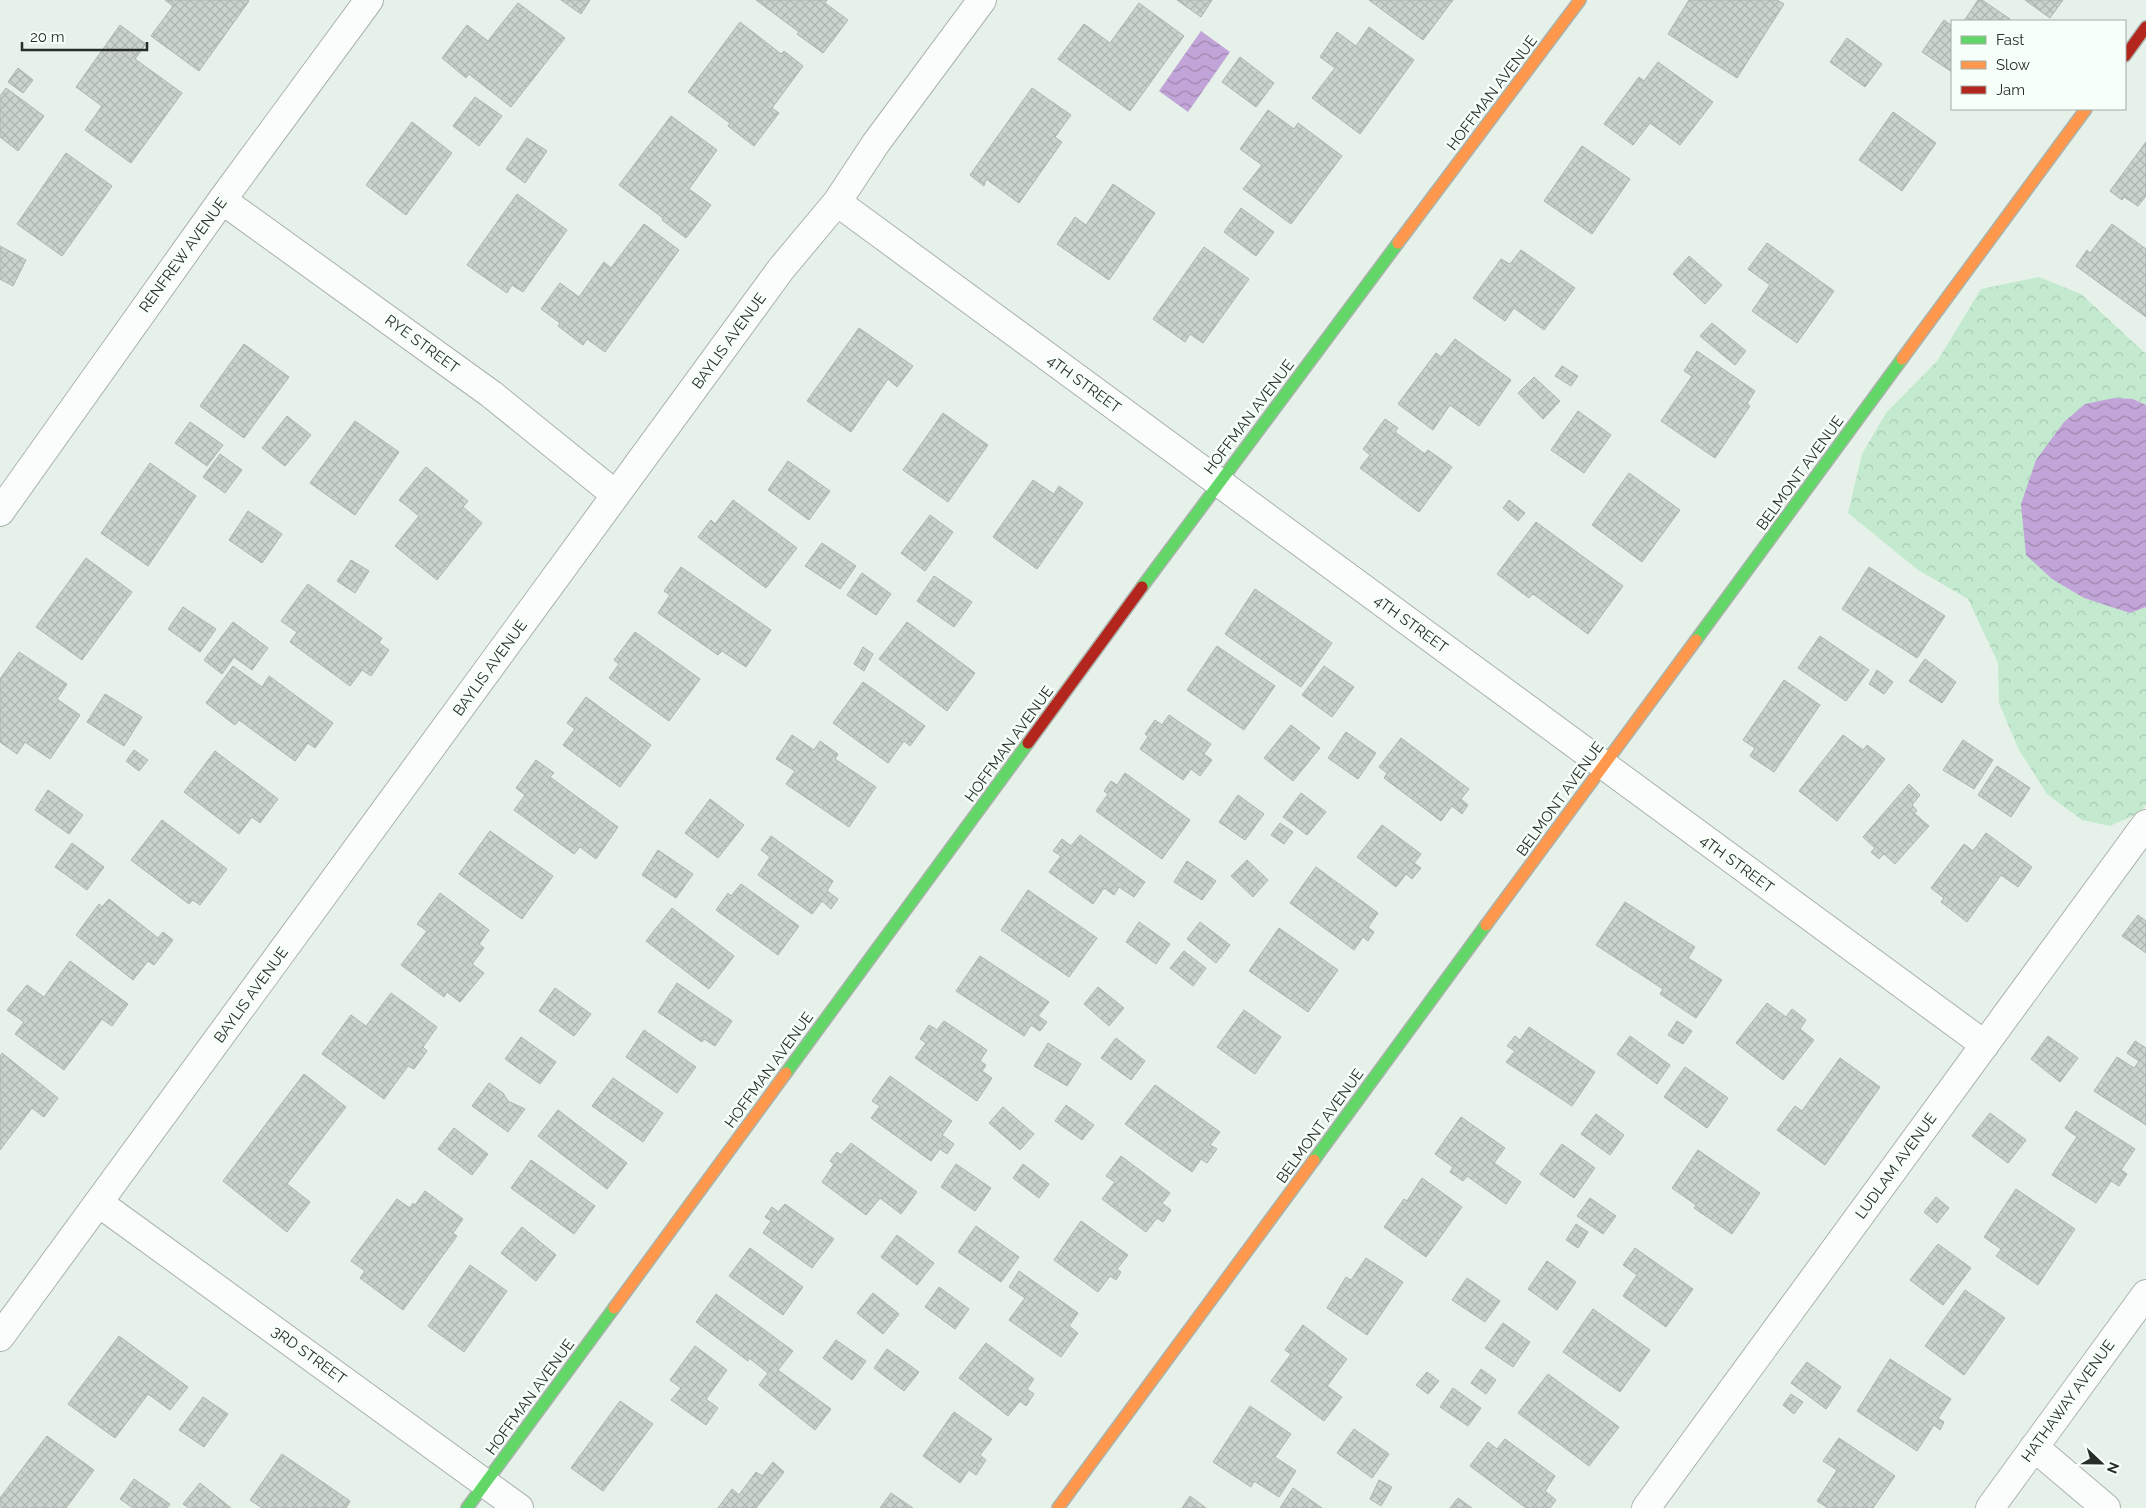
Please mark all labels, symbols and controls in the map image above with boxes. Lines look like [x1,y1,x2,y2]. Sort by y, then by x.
scale bar [22,20,148,52]
legend [1951,20,2126,110]
text: 20 m [30,28,65,46]
text: Fast [1996,31,2024,49]
street label: HOFFMAN AVENUE [1443,32,1541,154]
text: Slow [1996,56,2030,74]
text: Jam [1996,81,2025,99]
street label: RENFREW AVENUE [135,194,231,316]
street label: BAYLIS AVENUE [688,290,770,392]
street label: RYE STREET [381,311,463,377]
street label: 4TH STREET [1044,351,1124,417]
street label: HOFFMAN AVENUE [1200,356,1298,478]
street label: BELMONT AVENUE [1753,412,1847,534]
street label: 4TH STREET [1371,591,1451,657]
street label: BAYLIS AVENUE [449,617,531,719]
street label: HOFFMAN AVENUE [961,683,1057,805]
street label: BELMONT AVENUE [1513,738,1607,860]
street label: 4TH STREET [1697,831,1777,897]
street label: BAYLIS AVENUE [210,944,292,1046]
street label: HOFFMAN AVENUE [721,1009,817,1131]
street label: BELMONT AVENUE [1273,1065,1367,1187]
street label: LUDLAM AVENUE [1852,1110,1940,1222]
street label: 3RD STREET [268,1322,350,1388]
street label: HOFFMAN AVENUE [482,1336,578,1458]
street label: HATHAWAY AVENUE [2018,1336,2118,1466]
north arrow [2076,1438,2126,1488]
text: N [2104,1460,2122,1476]

